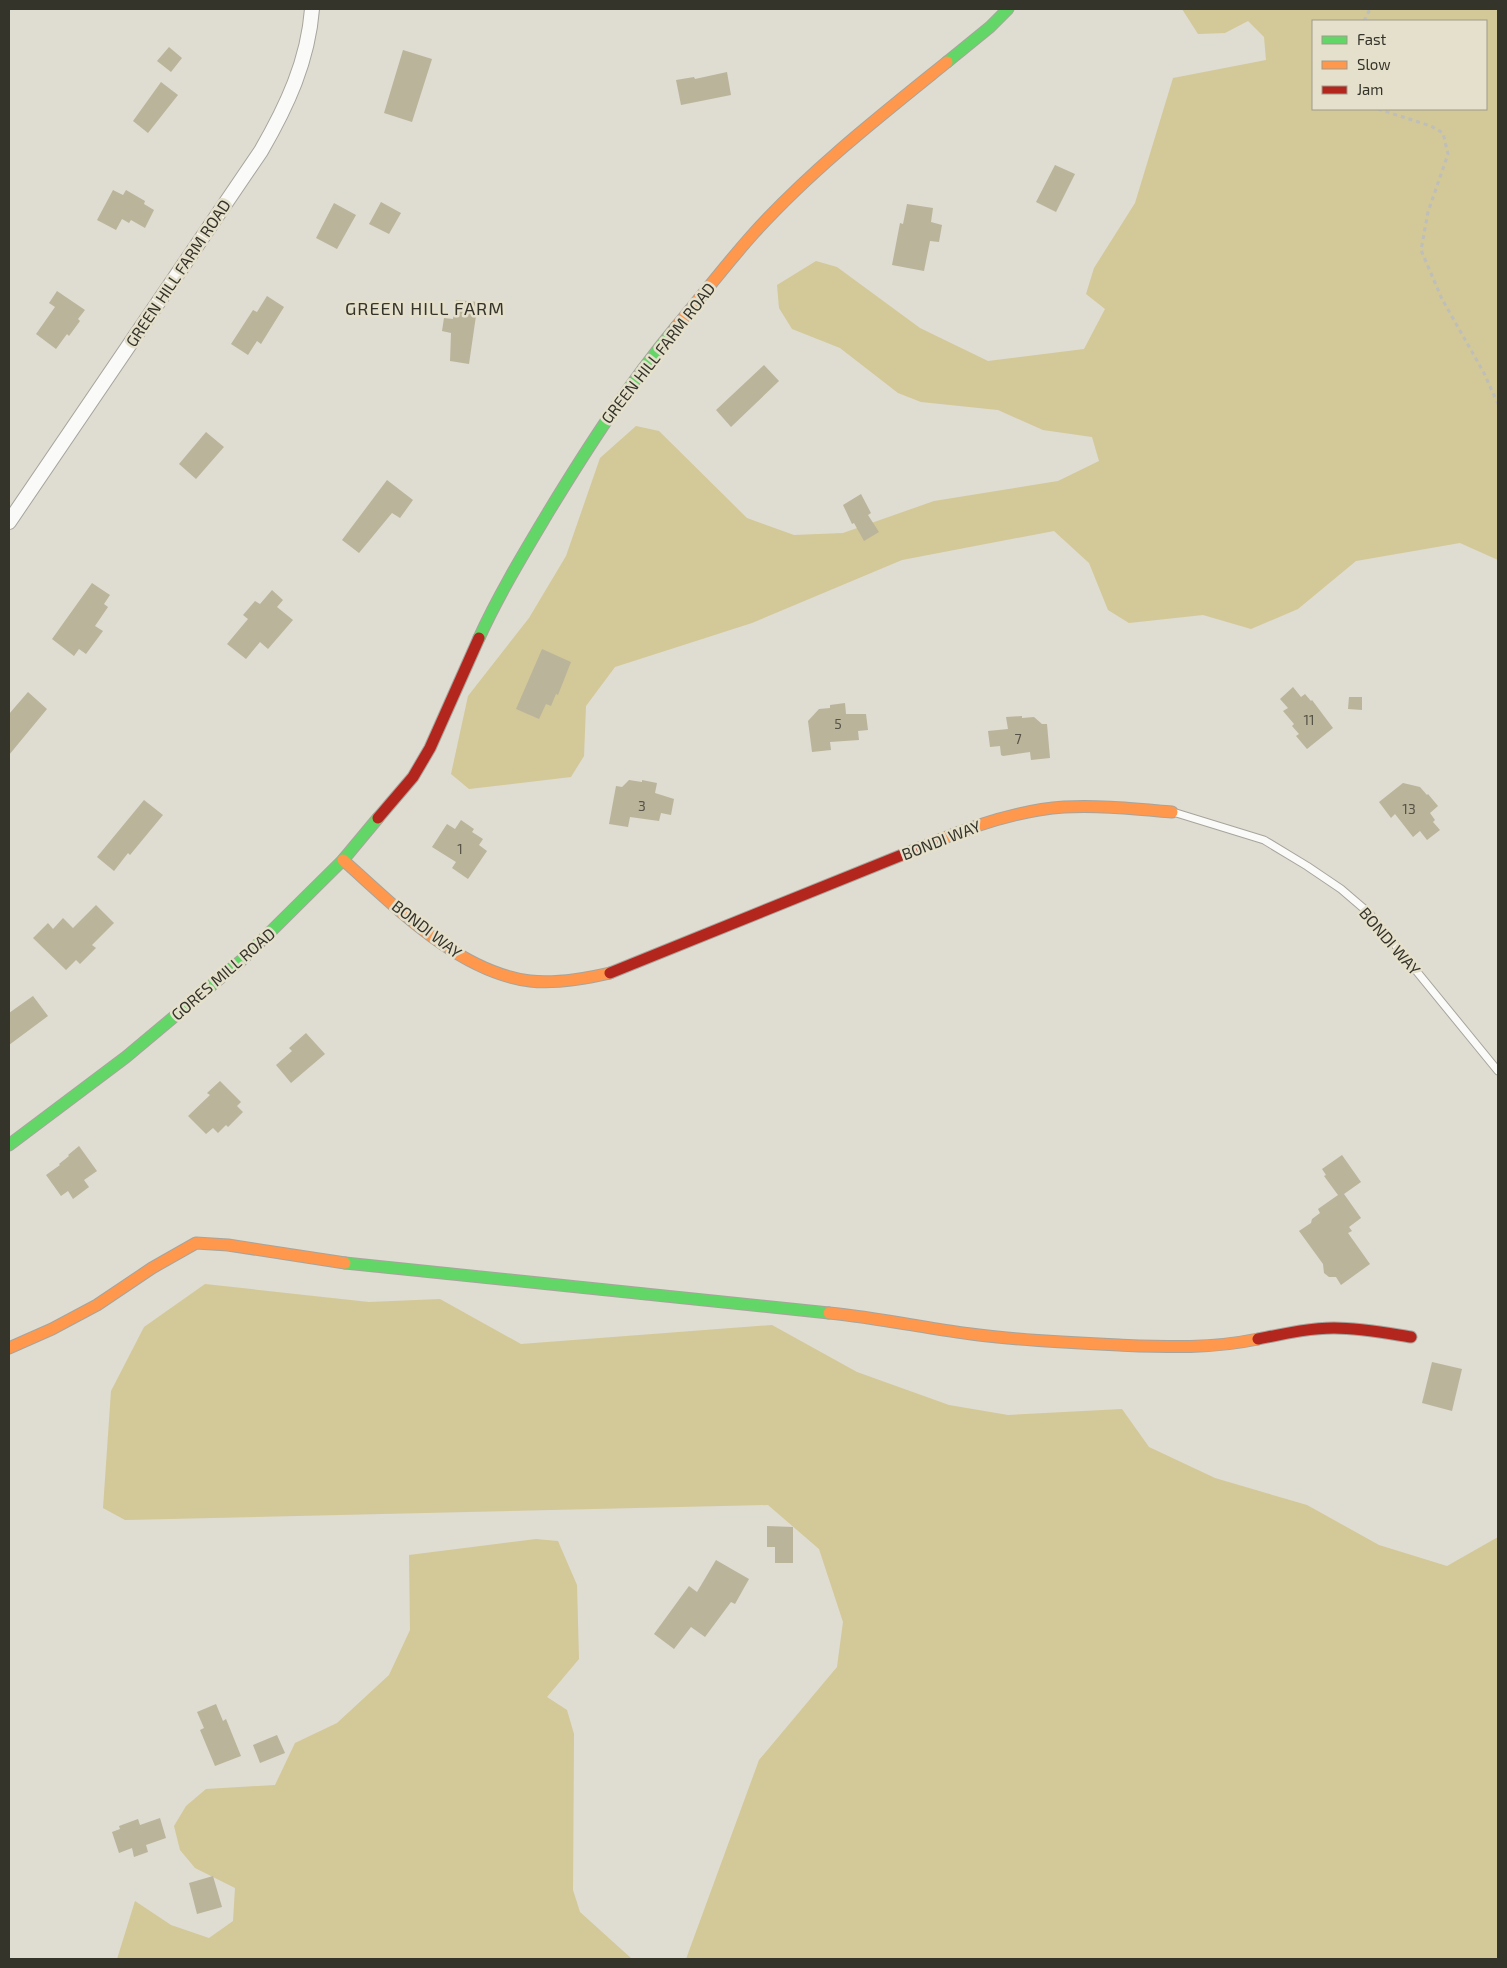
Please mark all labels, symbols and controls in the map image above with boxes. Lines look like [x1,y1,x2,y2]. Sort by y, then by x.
legend [1312,20,1487,110]
text: Fast [1357,30,1387,48]
text: Slow [1357,55,1391,73]
text: Jam [1357,80,1383,98]
street label: GREEN HILL FARM ROAD [121,195,234,350]
street label: GREEN HILL FARM ROAD [597,278,719,427]
district label: GREEN HILL FARM [345,297,505,319]
house number: 11 [1303,711,1315,728]
house number: 5 [834,715,842,732]
house number: 7 [1014,730,1022,747]
house number: 3 [638,797,646,814]
house number: 13 [1402,800,1416,817]
street label: BONDI WAY [899,816,983,863]
house number: 1 [457,840,463,857]
street label: BONDI WAY [389,896,466,962]
street label: BONDI WAY [1356,903,1425,978]
street label: GORES MILL ROAD [167,923,278,1024]

